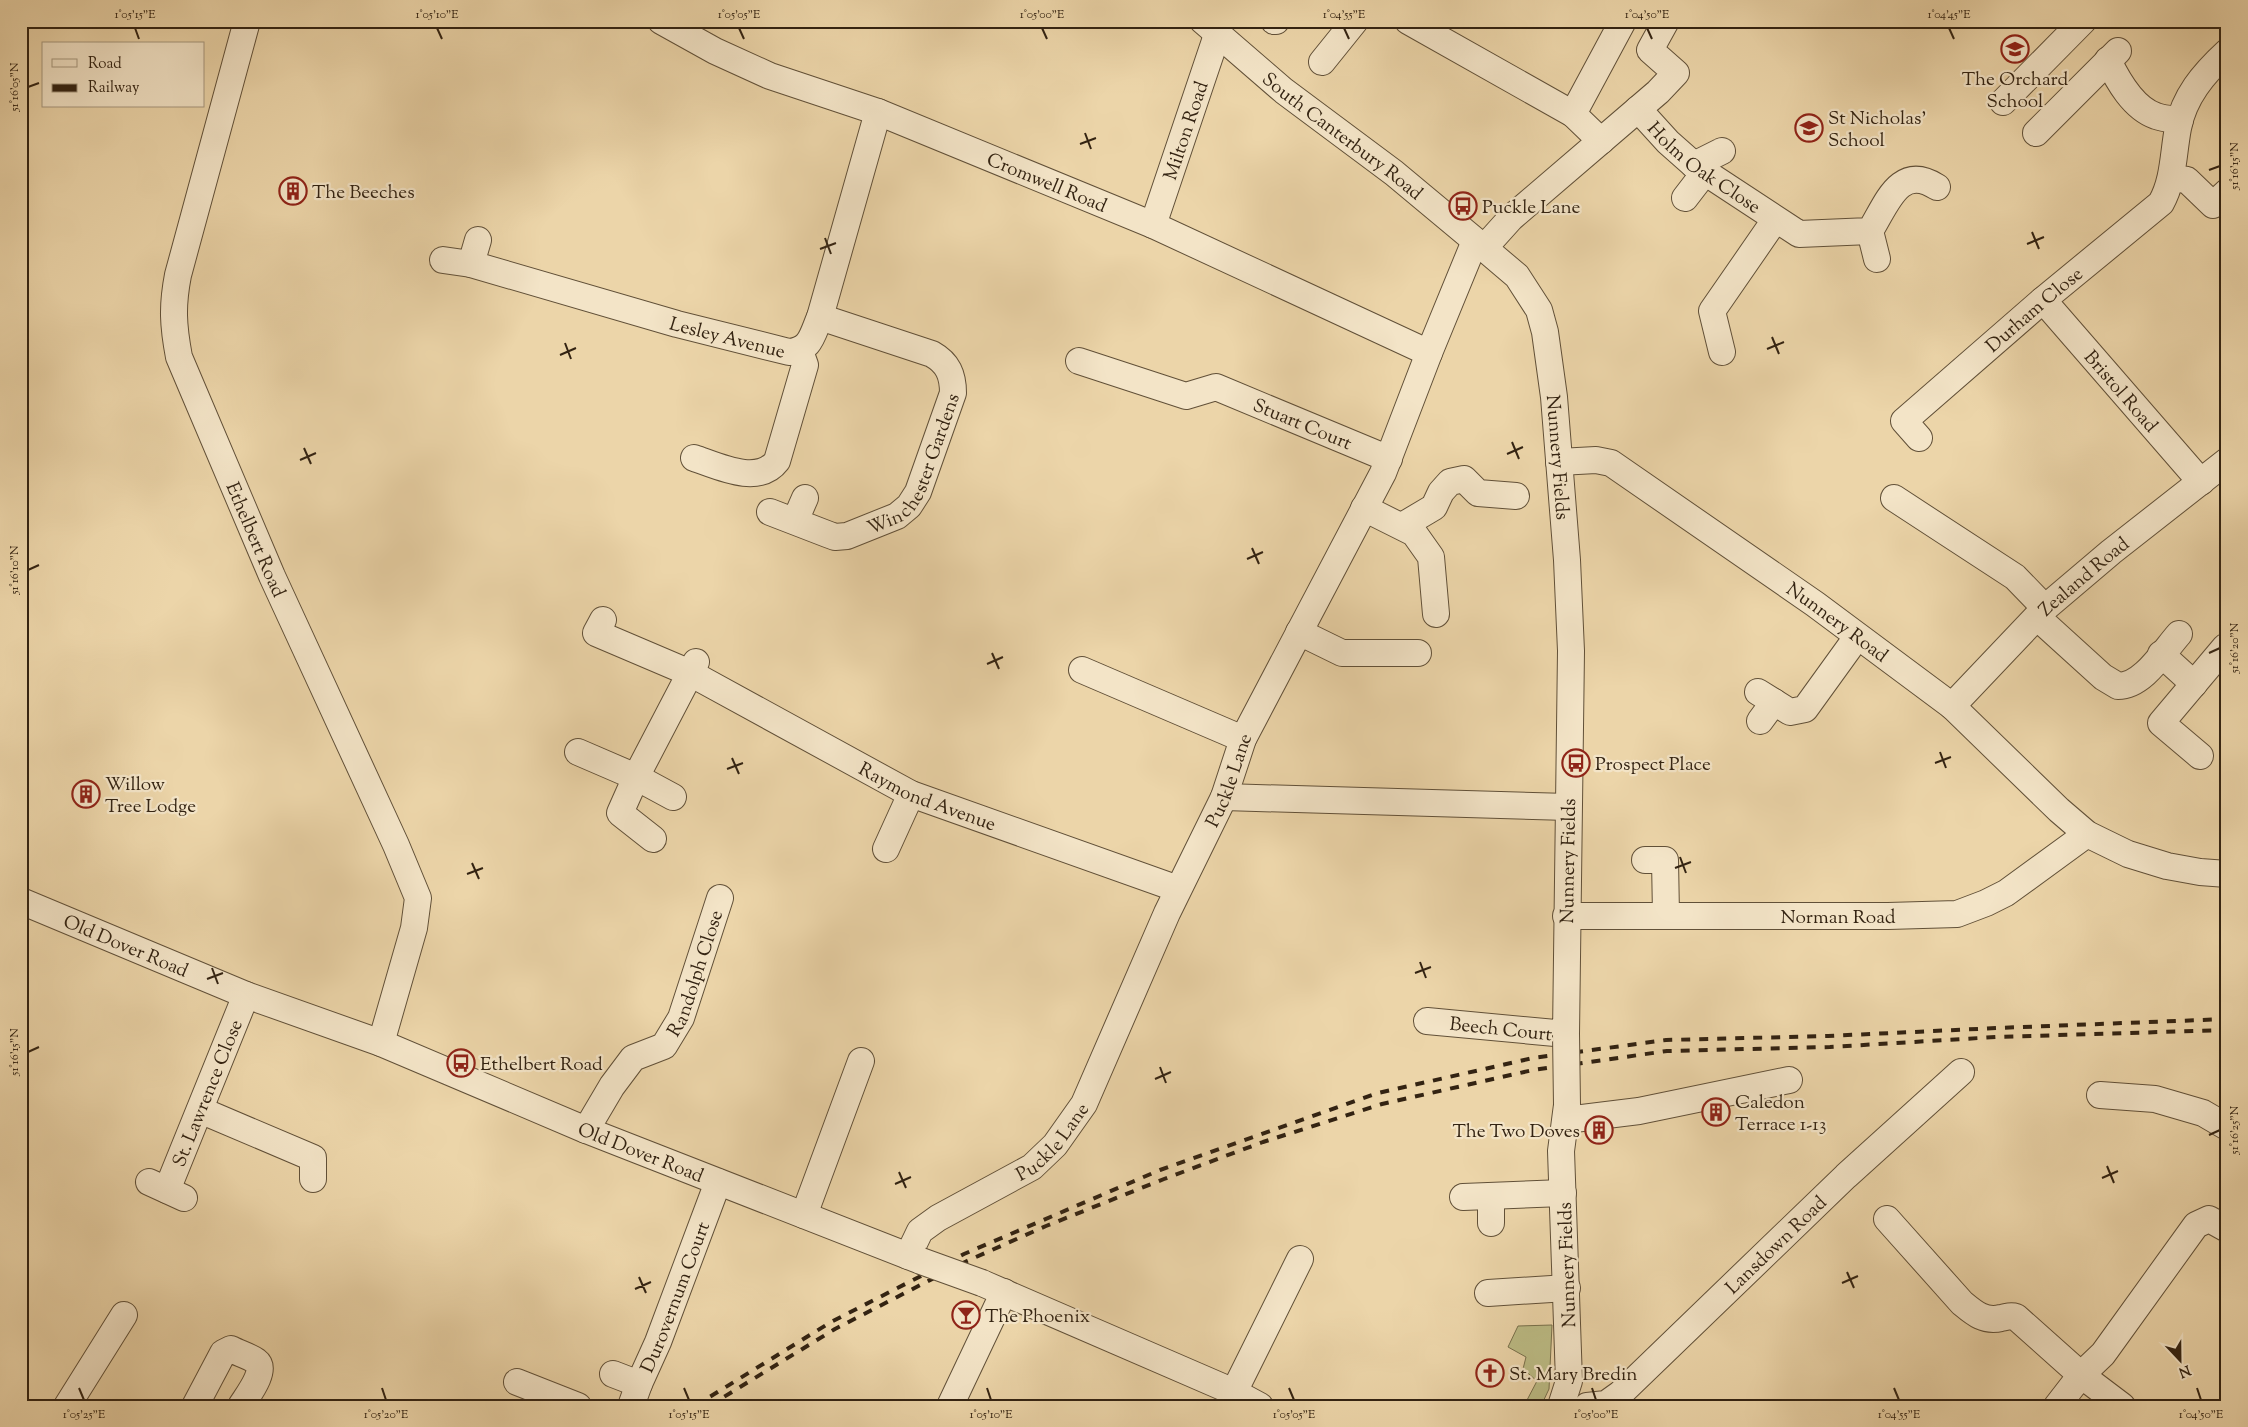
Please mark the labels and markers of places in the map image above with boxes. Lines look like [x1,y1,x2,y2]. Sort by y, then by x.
school or university icon: The Orchard School [2000,34,2030,64]
place label: The Orchard School [1962,67,2069,116]
place label: St Nicholas' School [1828,106,1927,155]
school or university icon: St Nicholas' School [1794,113,1824,143]
building icon: The Beeches [278,176,308,206]
place label: The Beeches [312,180,415,207]
bus stop icon: Puckle Lane [1448,191,1478,221]
place label: Puckle Lane [1482,195,1581,222]
bus stop icon: Prospect Place [1561,748,1591,778]
place label: Prospect Place [1595,752,1711,779]
place label: Willow Tree Lodge [105,772,196,821]
building icon: Willow Tree Lodge [71,779,101,809]
bus stop icon: Ethelbert Road [446,1048,476,1078]
place label: Ethelbert Road [480,1052,603,1079]
place label: Caledon Terrace 1-13 [1735,1090,1826,1139]
building icon: Caledon Terrace 1-13 [1701,1097,1731,1127]
building icon: The Two Doves [1584,1115,1614,1145]
place label: The Two Doves [1452,1119,1580,1146]
bar icon: The Phoenix [951,1300,981,1330]
place label: The Phoenix [985,1304,1090,1331]
church icon: St. Mary Bredin [1475,1358,1505,1388]
place label: St. Mary Bredin [1509,1362,1638,1389]

